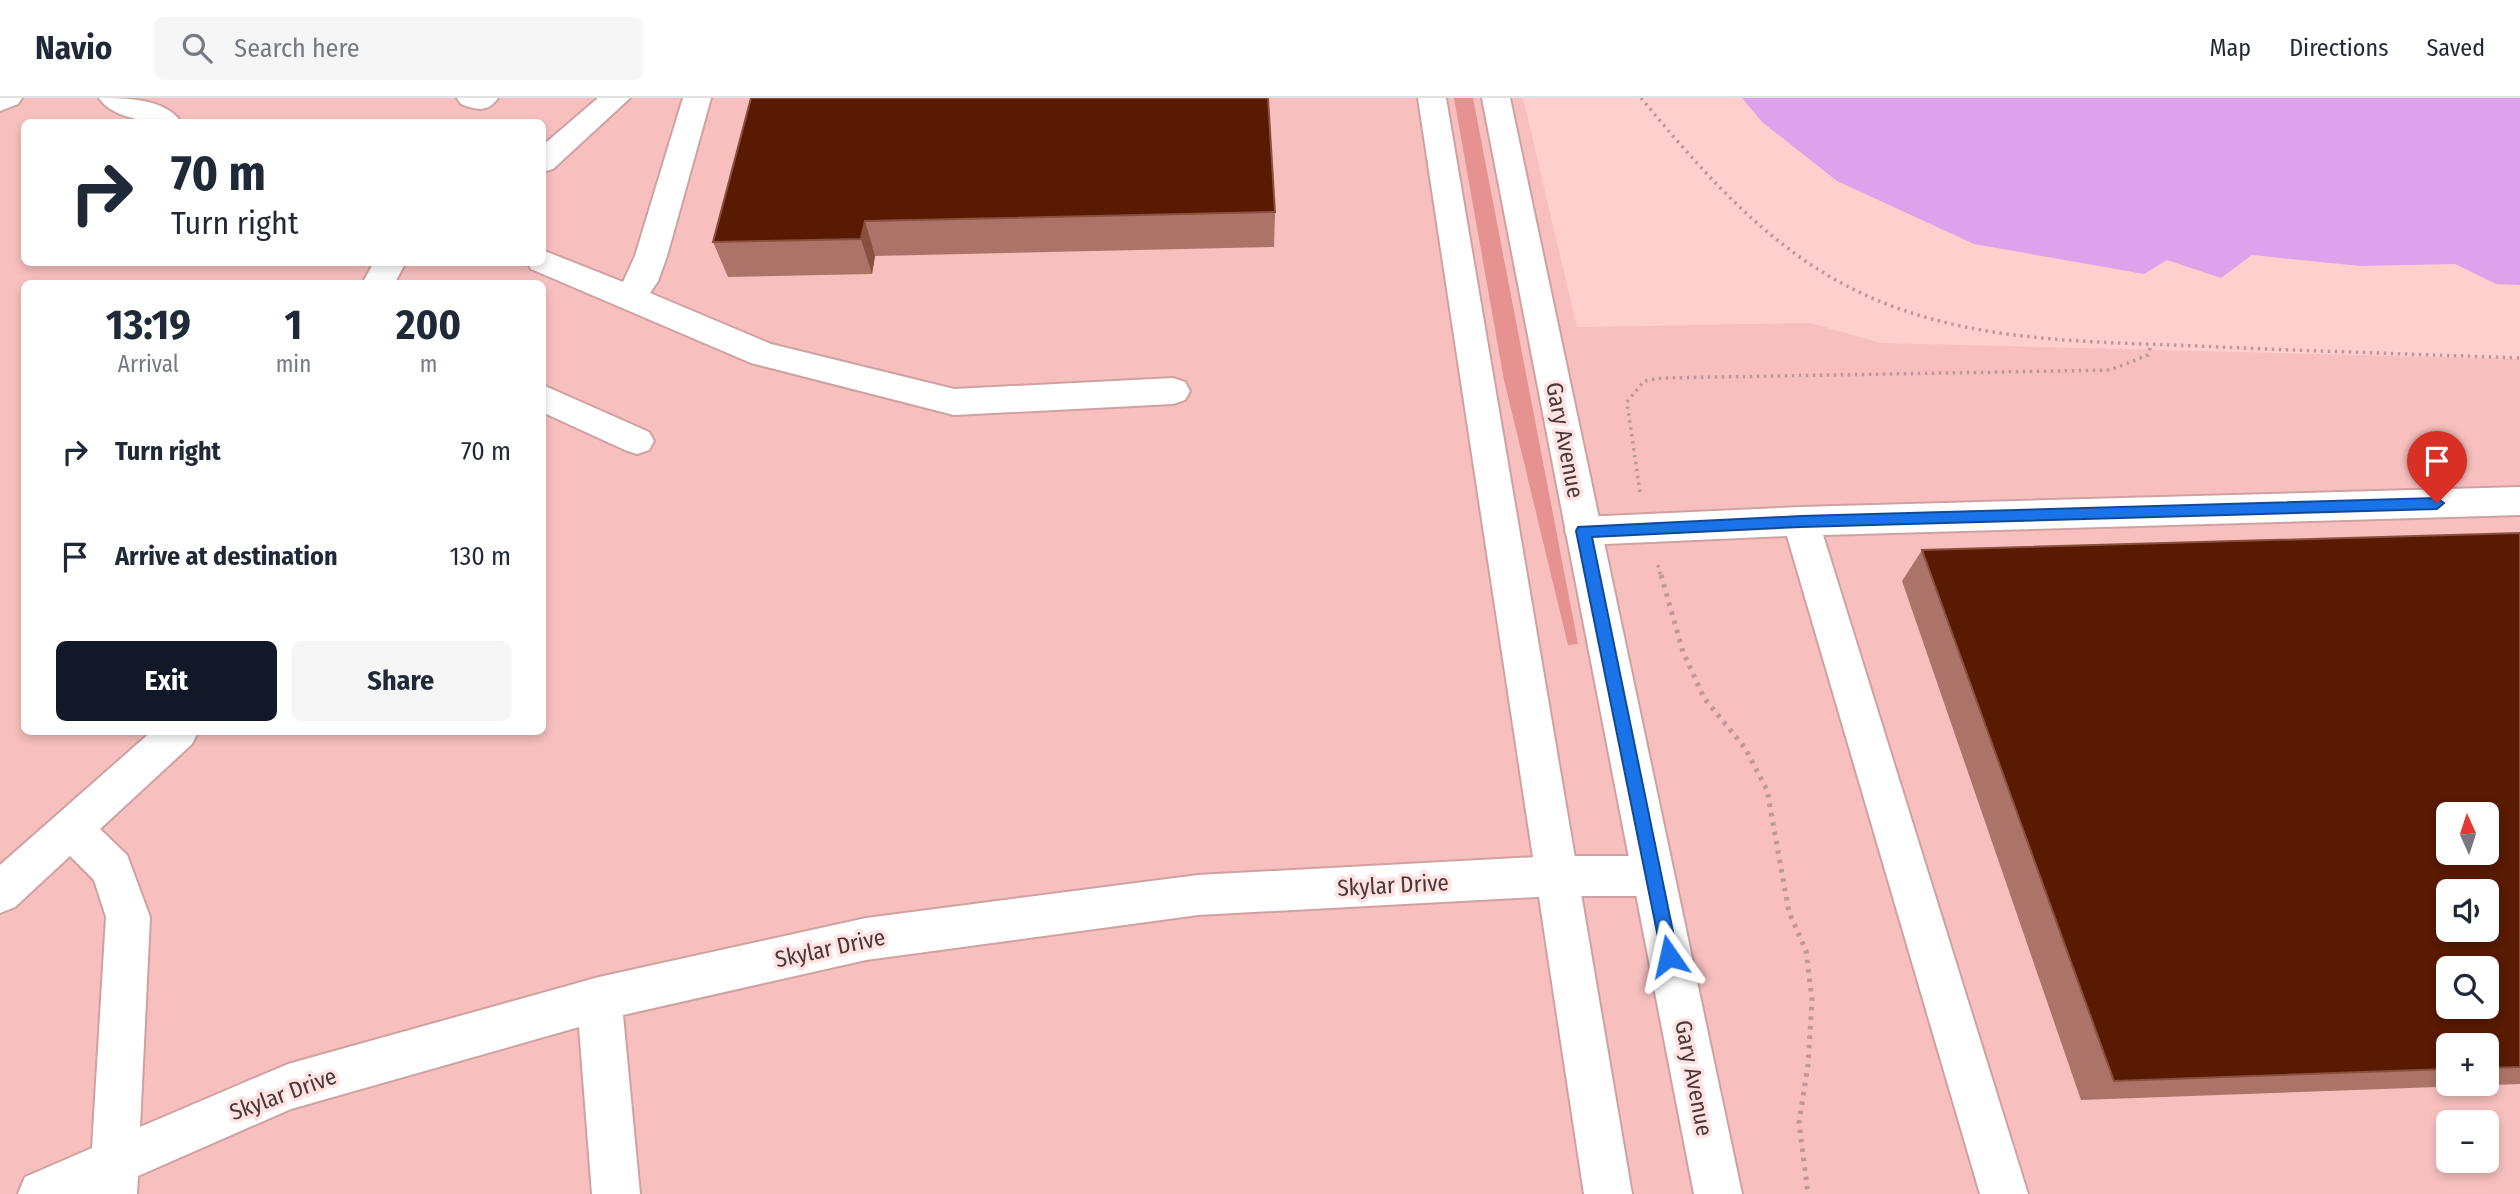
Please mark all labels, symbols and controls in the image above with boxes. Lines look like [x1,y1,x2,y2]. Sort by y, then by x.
search box [154,17,644,80]
text: Navio [35,28,112,68]
icon: search [178,29,216,67]
text: Search here [234,33,360,64]
text: Map [2210,34,2251,62]
text: Directions [2289,34,2388,62]
text: Saved [2426,34,2485,62]
text: 70 m [171,144,266,203]
icon: right [56,147,147,238]
text: Turn right [171,204,298,242]
text: 13:19 [106,300,191,350]
text: 1 [285,300,302,350]
text: 200 [396,300,461,350]
text: Arrival [118,350,179,378]
text: min [276,350,311,378]
text: m [420,350,437,378]
street label: Gary Avenue [1540,380,1590,500]
pin [2407,431,2467,503]
icon: right [56,433,94,471]
text: Turn right [115,436,221,467]
text: 70 m [461,436,511,467]
icon: arrive [2418,442,2456,480]
icon: arrive [56,538,94,576]
text: Arrive at destination [115,541,338,572]
text: 130 m [449,541,511,572]
button: Exit [56,641,277,721]
button: Share [291,641,511,721]
north arrow [2436,802,2499,864]
map controls [2436,802,2499,1173]
street label: Skylar Drive [1336,868,1450,902]
button: sound [2436,879,2499,942]
position arrow [1632,919,1706,993]
street label: Skylar Drive [772,923,888,973]
button: search [2436,956,2499,1019]
street label: Gary Avenue [1669,1018,1719,1138]
button: + [2436,1033,2499,1096]
street label: Skylar Drive [226,1062,340,1126]
button: − [2436,1110,2499,1173]

